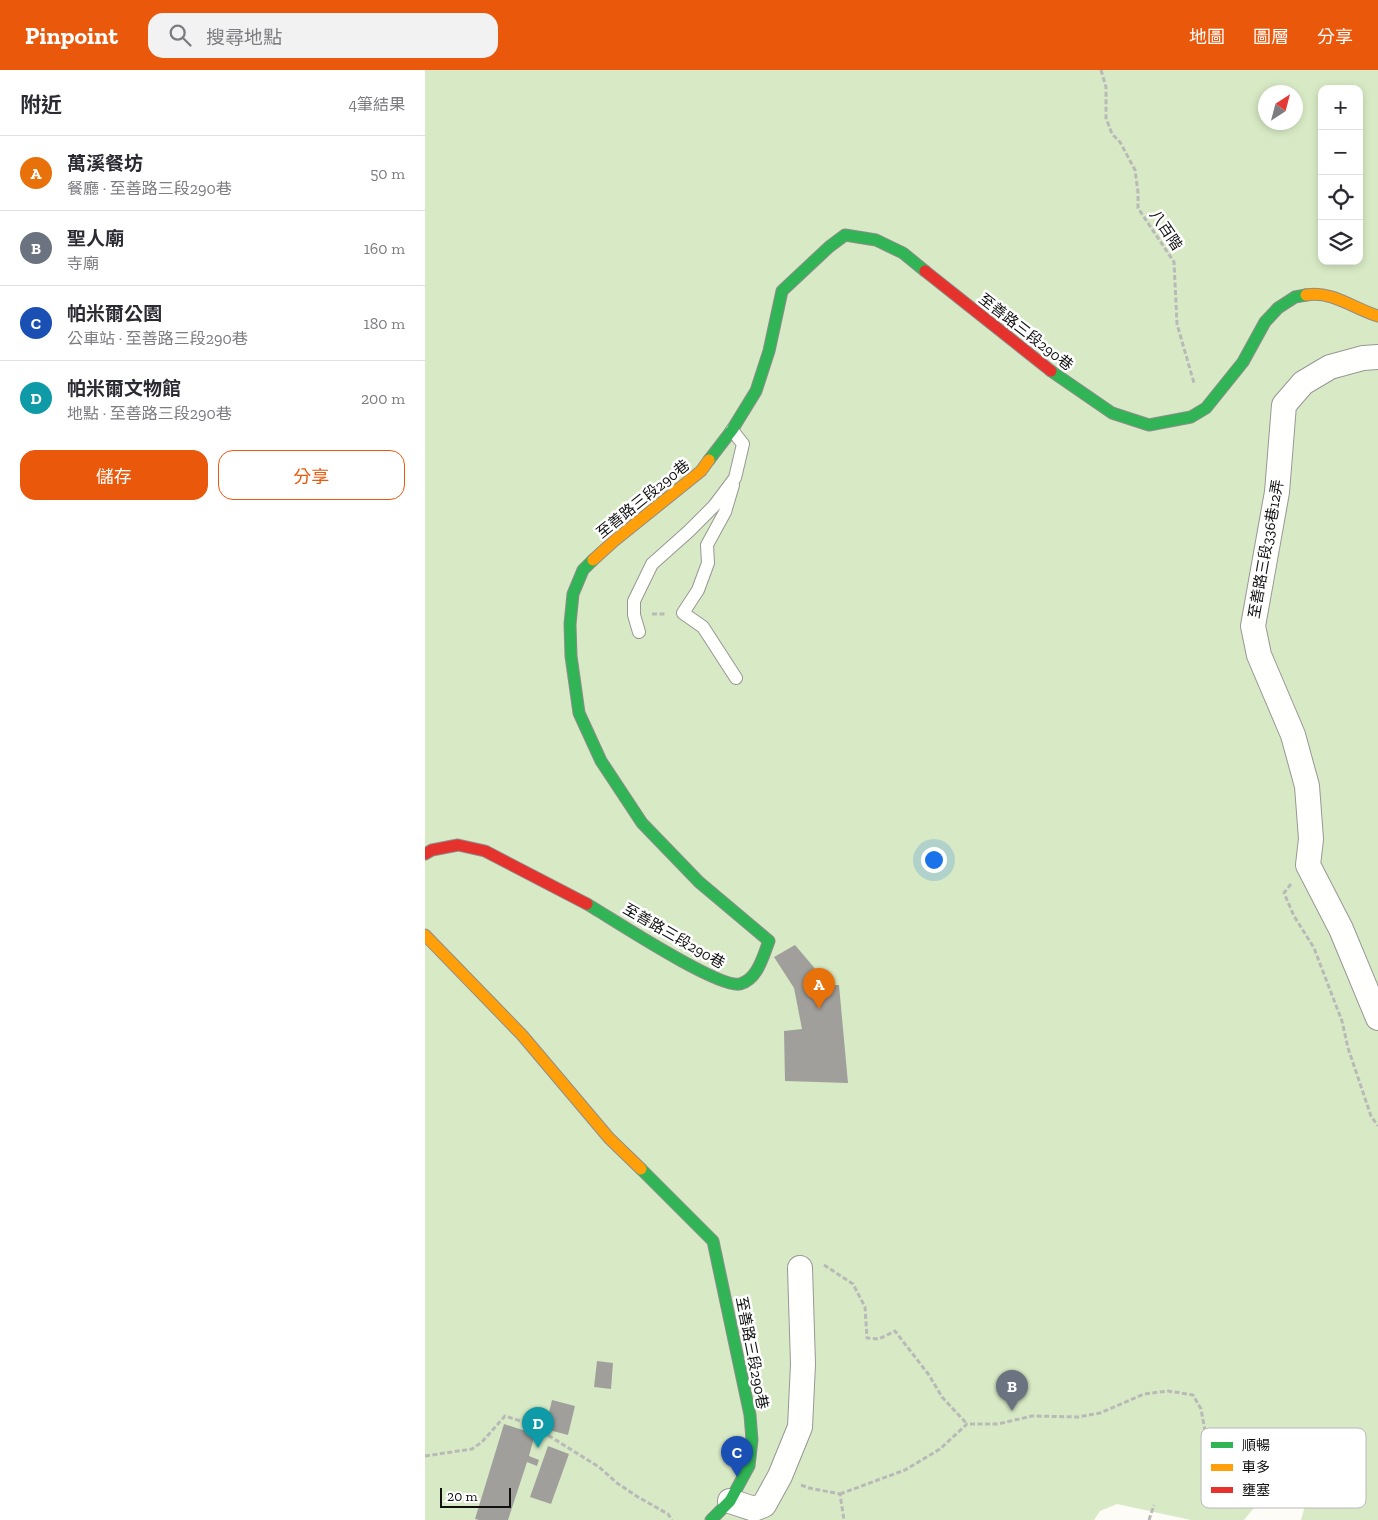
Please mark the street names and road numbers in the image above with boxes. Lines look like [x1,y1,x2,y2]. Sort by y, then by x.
street label: 八百階 [1146,206,1186,254]
street label: 至善路三段290巷 [975,290,1077,374]
street label: 至善路三段290巷 [593,456,693,542]
street label: 至善路三段336巷12弄 [1245,478,1287,620]
street label: 至善路三段290巷 [620,900,728,972]
street label: 至善路三段290巷 [732,1295,772,1411]

